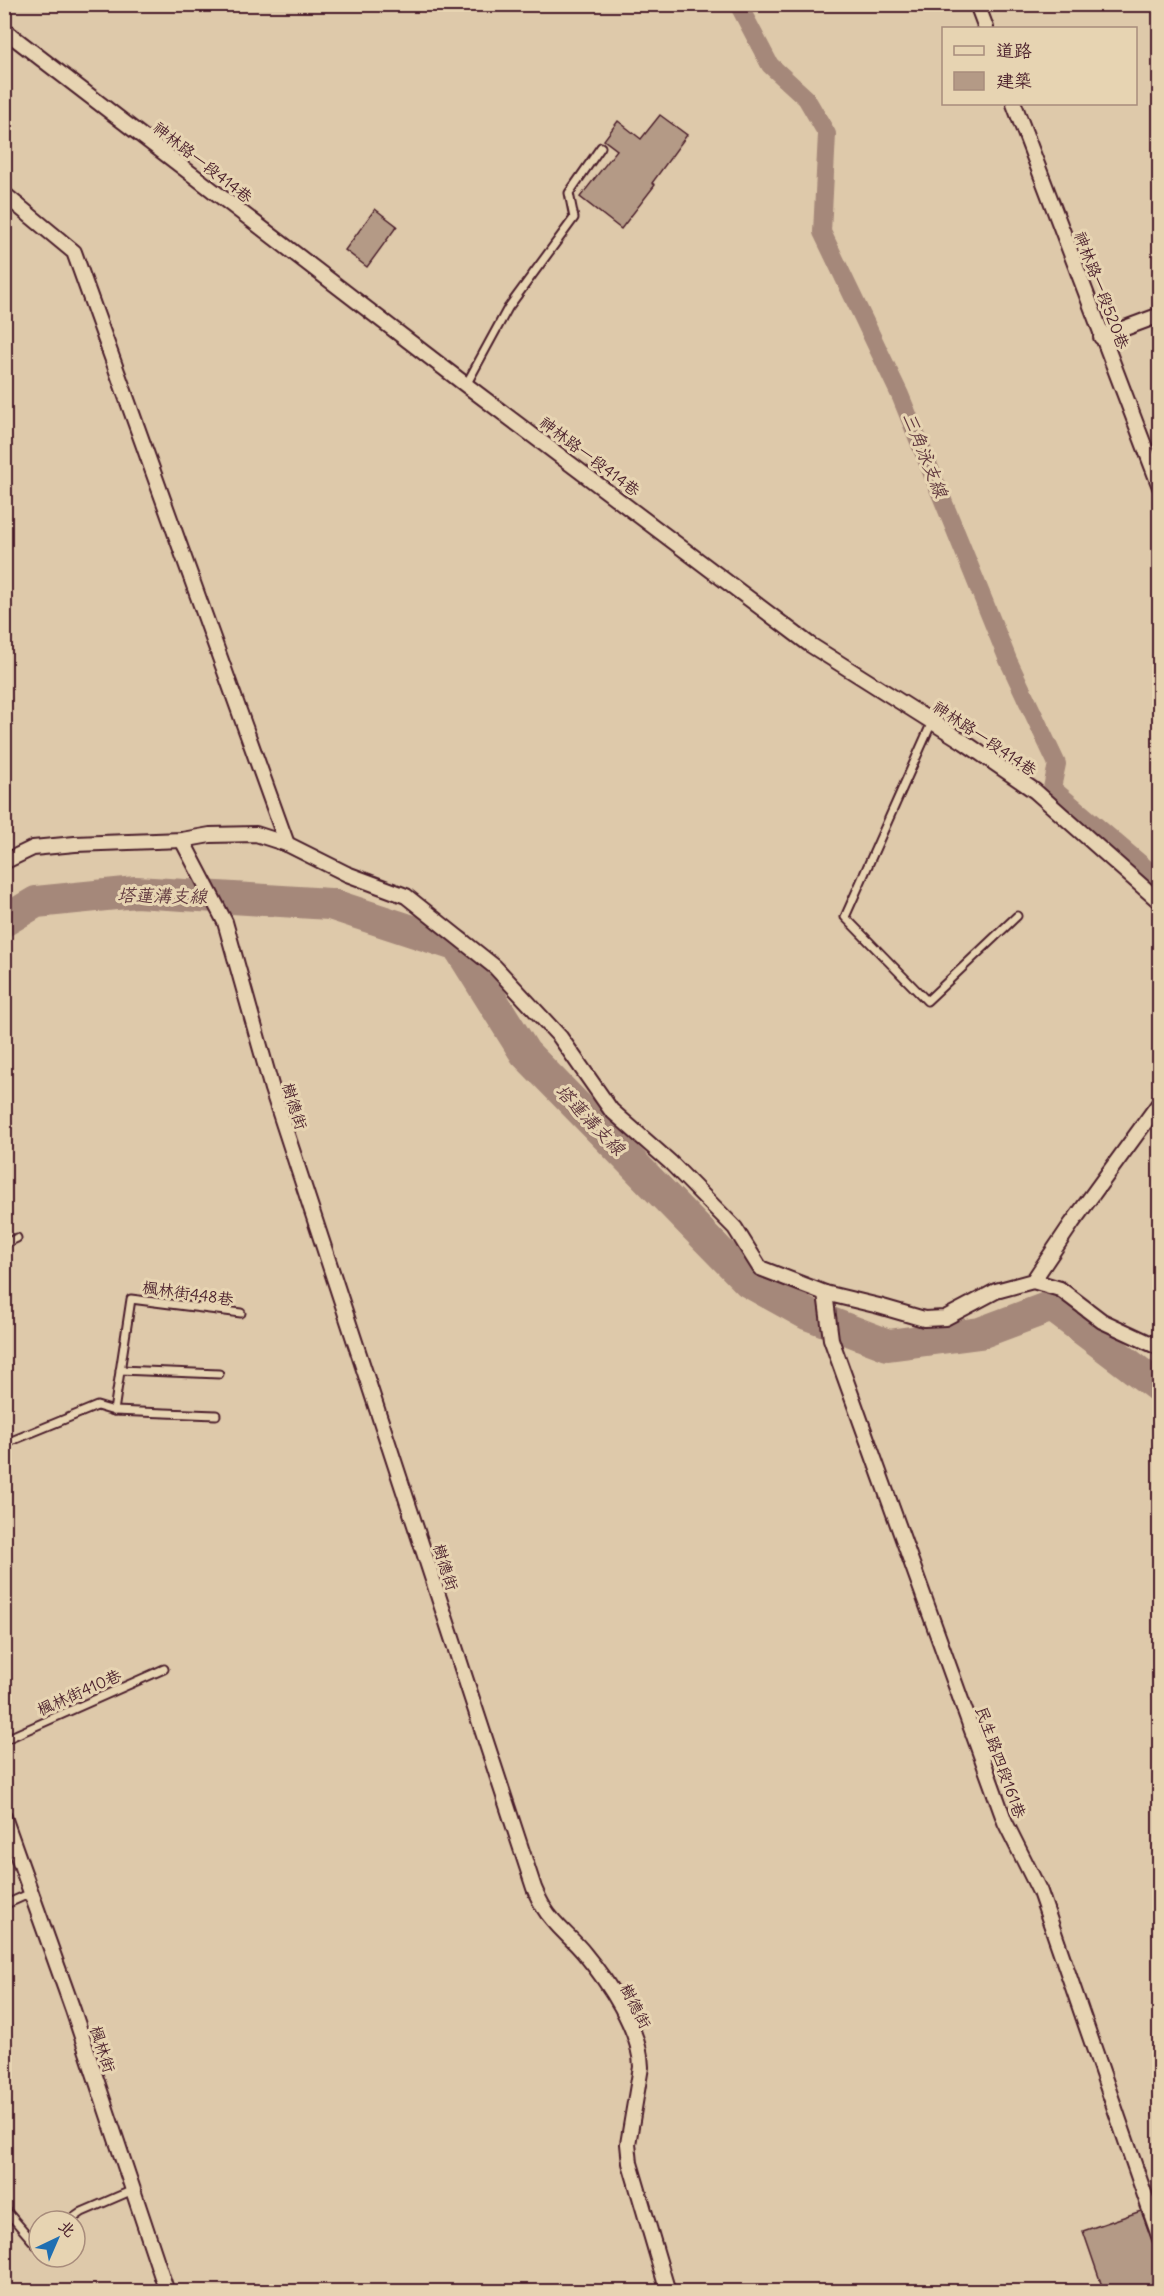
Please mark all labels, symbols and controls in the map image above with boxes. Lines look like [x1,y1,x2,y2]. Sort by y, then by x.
legend [942,27,1137,105]
text: 道路 [996,39,1032,62]
text: 建築 [996,69,1032,92]
street label: 神林路一段414巷 [149,117,257,207]
street label: 神林路一段520巷 [1070,228,1134,352]
water label: 三角泳支線 [898,409,953,502]
street label: 神林路一段414巷 [536,412,644,500]
street label: 神林路一段414巷 [929,696,1041,780]
water label: 塔蓮溝支線 [117,883,208,908]
water label: 塔蓮溝支線 [551,1079,631,1161]
street label: 樹德街 [278,1080,312,1132]
street label: 楓林街448巷 [141,1277,235,1309]
street label: 樹德街 [429,1541,463,1593]
street label: 楓林街410巷 [34,1665,124,1719]
street label: 民生路四段161巷 [971,1703,1031,1821]
street label: 樹德街 [616,1980,656,2032]
street label: 楓林街 [86,2023,120,2075]
north arrow [27,2209,87,2269]
text: 北 [55,2215,80,2241]

